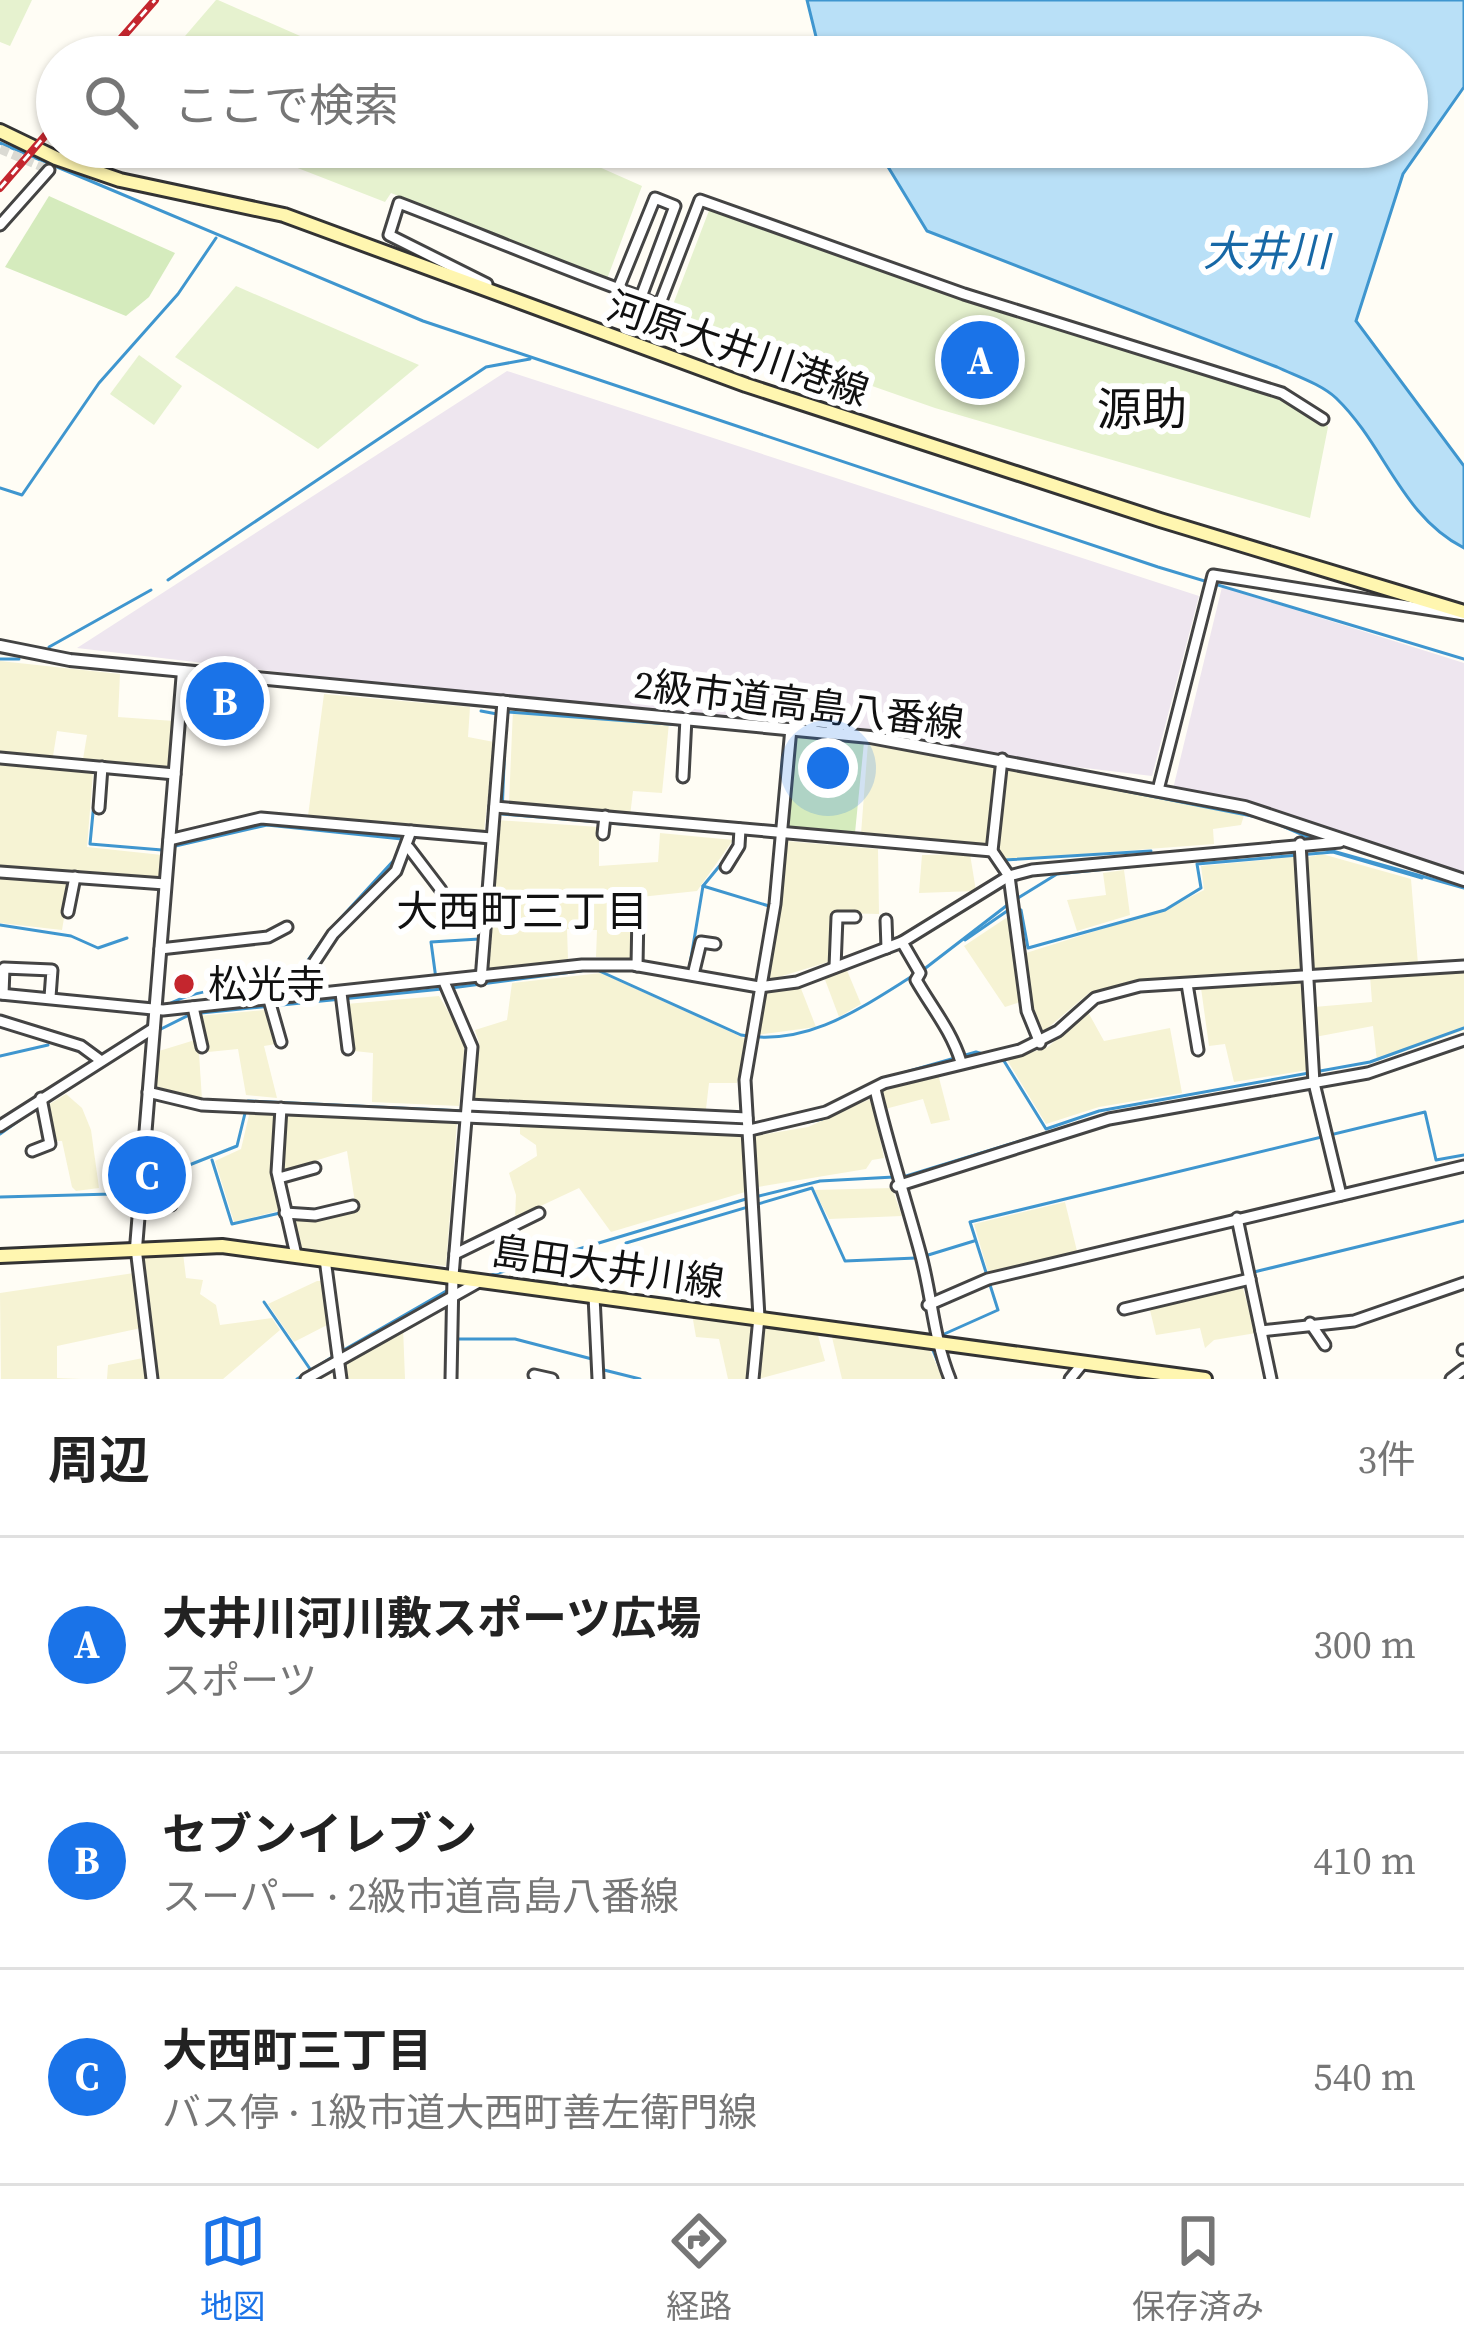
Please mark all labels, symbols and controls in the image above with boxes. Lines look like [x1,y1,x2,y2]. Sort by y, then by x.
search box [36,36,1428,168]
icon: search [78,69,144,135]
text: ここで検索 [174,74,399,136]
water label: 大井川 [1203,222,1333,280]
street label: 河原大井川港線 [600,280,876,418]
pin: A [941,315,1019,405]
district label: 源助 [1097,378,1187,440]
pin: B [186,656,264,746]
street label: 2級市道高島八番線 [631,657,967,751]
your location [798,738,858,798]
district label: 大西町三丁目 [396,882,648,940]
place label: 松光寺 [208,958,325,1011]
marker: 松光寺 [171,971,197,997]
pin: C [108,1130,186,1220]
street label: 島田大井川線 [488,1224,728,1310]
text: 周辺 [48,1425,150,1495]
text: 3件 [1357,1433,1416,1486]
text: 大井川河川敷スポーツ広場 [162,1587,701,1649]
text: A [74,1618,100,1671]
text: 300 m [1313,1618,1416,1671]
text: スポーツ [162,1654,317,1707]
text: セブンイレブン [162,1803,477,1865]
text: B [74,1834,100,1887]
text: 410 m [1313,1834,1416,1887]
text: スーパー · 2級市道高島八番線 [162,1870,679,1923]
text: 大西町三丁目 [162,2019,432,2081]
text: C [75,2050,99,2103]
text: 540 m [1313,2050,1416,2103]
text: バス停 · 1級市道大西町善左衛門線 [162,2086,757,2139]
tab: 地図 [200,2208,266,2329]
tab: 経路 [666,2208,732,2329]
tab: 保存済み [1132,2208,1264,2329]

